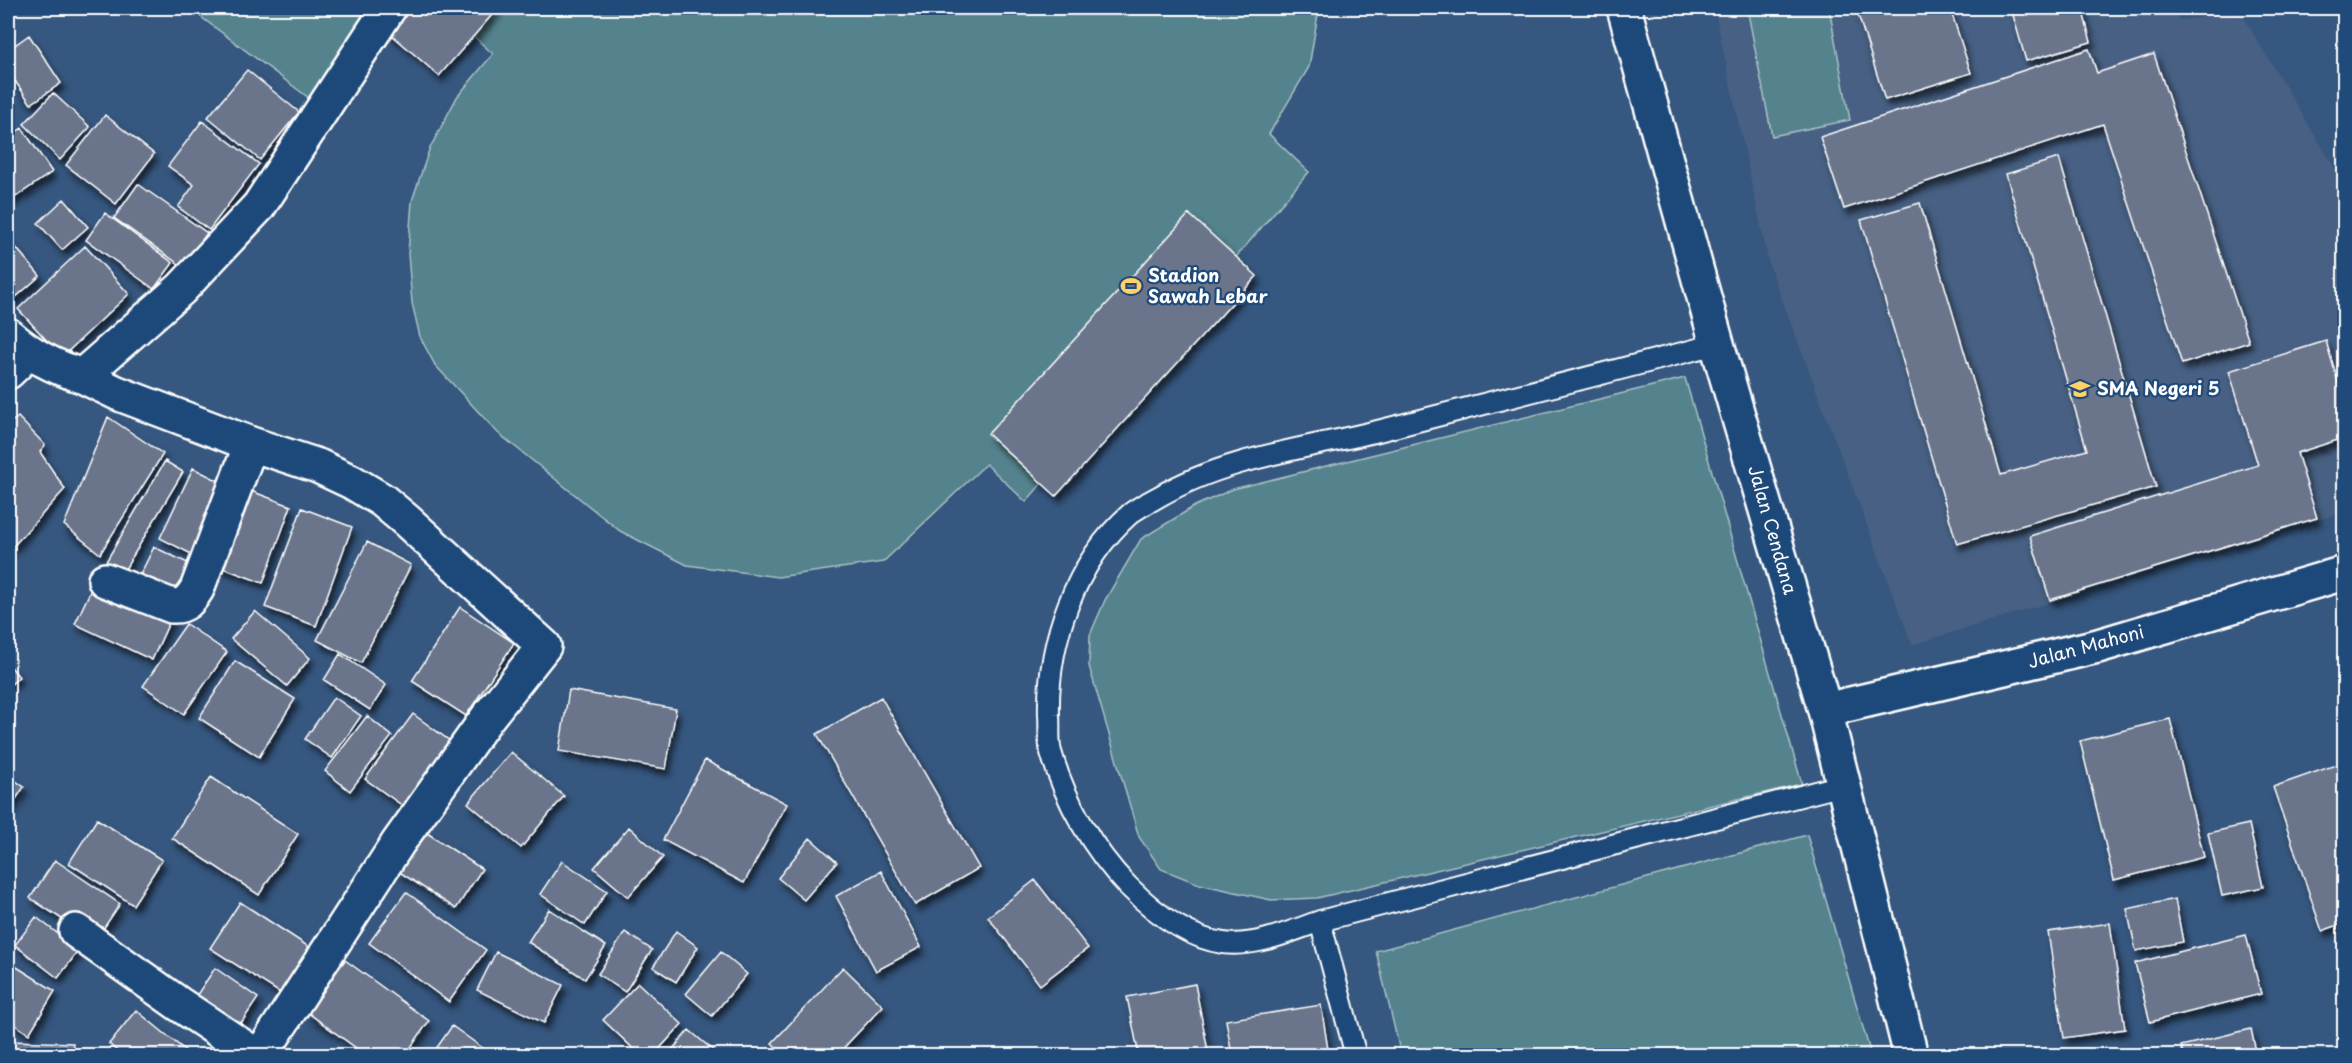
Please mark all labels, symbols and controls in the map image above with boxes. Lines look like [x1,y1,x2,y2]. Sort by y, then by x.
place label: Stadion Sawah Lebar [1148,261,1268,309]
sports icon: Stadion Sawah Lebar [1119,274,1143,298]
place label: SMA Negeri 5 [2097,374,2220,401]
school or university icon: SMA Negeri 5 [2068,377,2092,401]
street label: Jalan Cendana [1742,462,1805,598]
street label: Jalan Mahoni [2025,617,2147,674]

